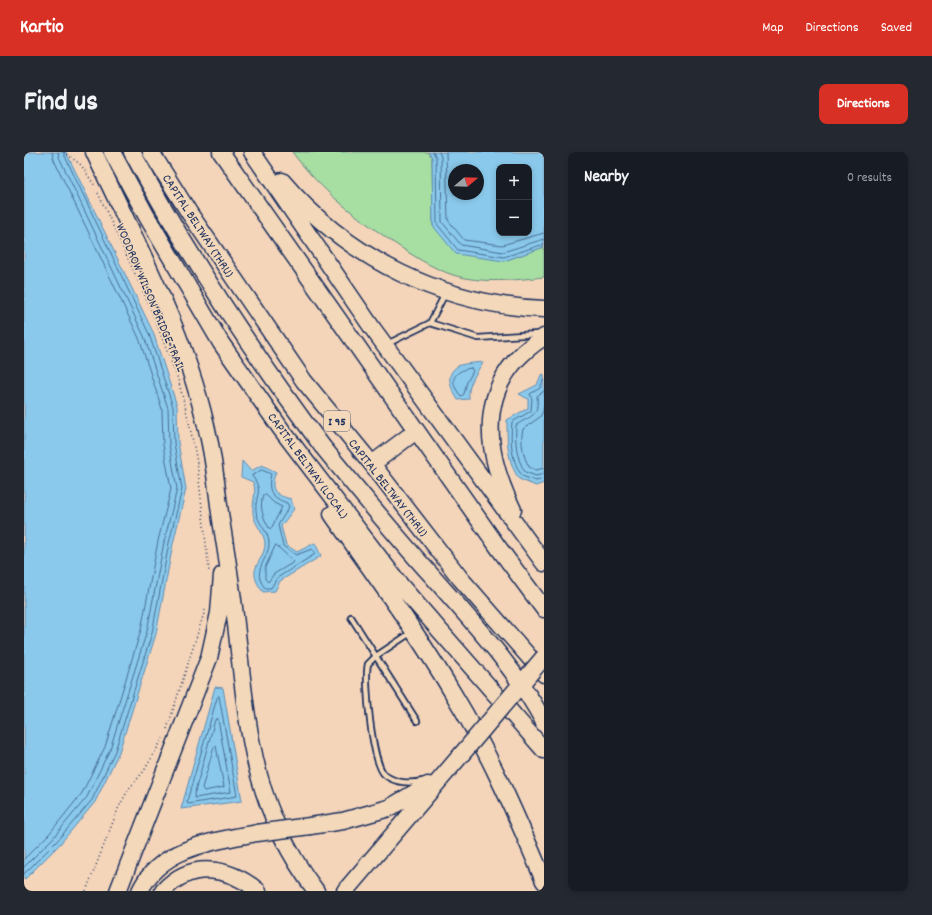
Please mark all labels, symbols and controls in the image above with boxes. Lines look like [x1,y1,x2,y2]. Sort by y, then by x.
text: Kartio [20,15,64,42]
text: Map [762,18,784,38]
text: Directions [806,18,859,38]
text: Saved [881,18,912,38]
text: Find us [24,84,98,124]
button: Directions [819,84,908,124]
north arrow [448,164,484,200]
map controls [496,164,532,236]
button: + [496,164,532,200]
text: Nearby [584,166,628,190]
text: 0 results [847,169,892,188]
street label: CAPITAL BELTWAY (THRU) [156,171,238,282]
button: − [496,200,532,236]
street label: WOODROW WILSON BRIDGE TRAIL [110,221,190,376]
street label: CAPITAL BELTWAY (LOCAL) [262,409,352,523]
road number: I 95 [324,411,350,431]
street label: CAPITAL BELTWAY (THRU) [343,435,431,542]

